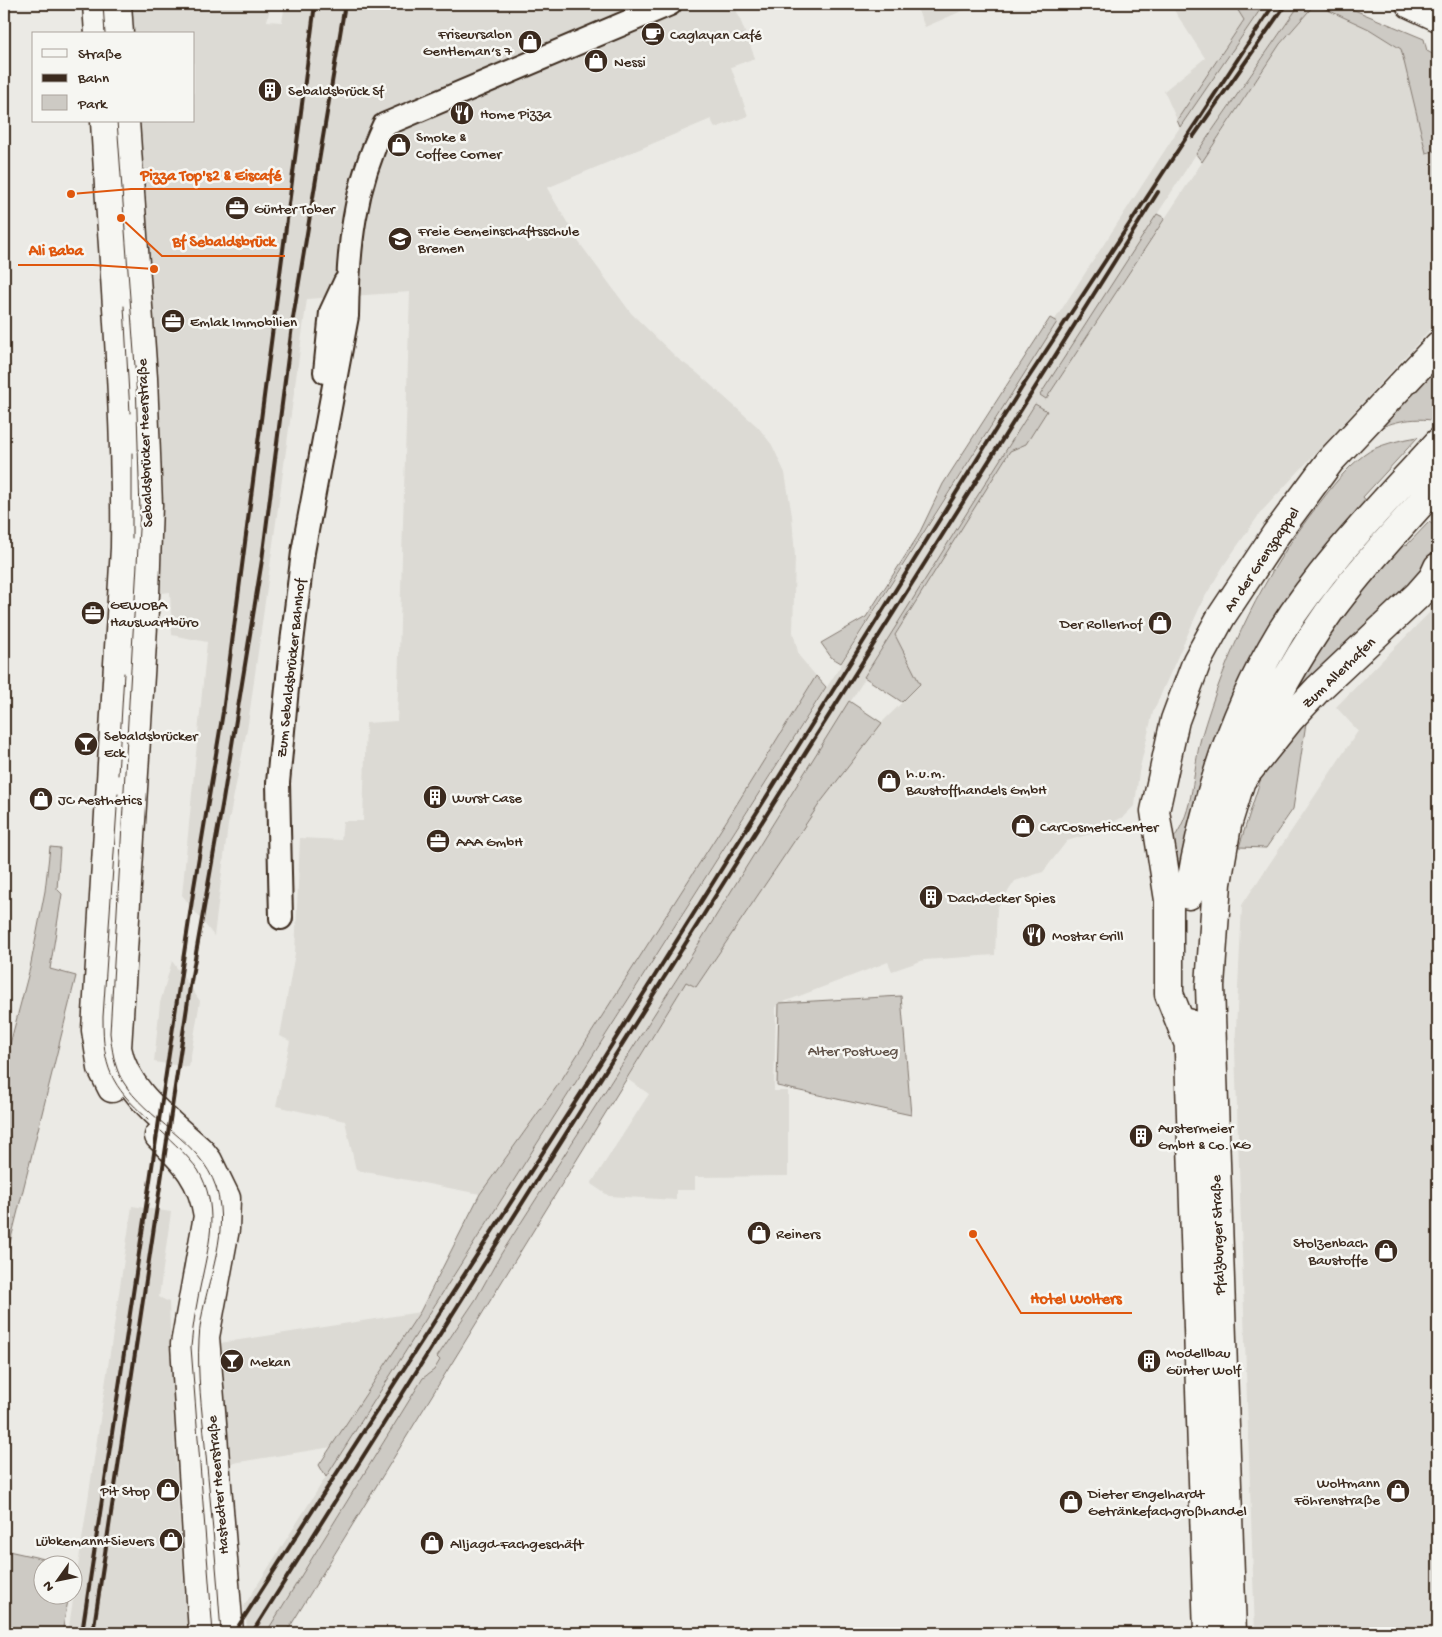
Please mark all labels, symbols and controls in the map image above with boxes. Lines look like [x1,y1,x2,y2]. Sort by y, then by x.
cafe icon: Caglayan Café [640,21,666,47]
place label: Friseursalon Gentleman‘s 7 [423,26,513,61]
place label: Caglayan Café [670,27,762,45]
shop icon: Friseursalon Gentleman‘s 7 [517,29,543,55]
legend [32,32,195,122]
text: Straße [78,46,122,64]
shop icon: Nessi [583,48,609,74]
place label: Nessi [614,54,646,72]
text: Bahn [77,70,109,88]
building icon: Sebaldsbrück Sf [257,77,283,103]
place label: Sebaldsbrück Sf [288,83,385,101]
text: Park [77,96,108,114]
restaurant icon: Home Pizza [449,100,475,126]
place label: Home Pizza [480,106,552,124]
place label: Smoke & Coffee Corner [416,129,503,164]
shop icon: Smoke & Coffee Corner [386,132,412,158]
callout: Pizza Top's2 & Eiscafé [131,158,292,189]
text: Pizza Top's2 & Eiscafé [140,167,282,187]
office icon: Günter Tober [224,195,250,221]
place label: Günter Tober [254,201,337,219]
place label: Freie Gemeinschaftsschule Bremen [417,223,580,258]
callout: Bf Sebaldsbrück [162,225,285,256]
school or university icon: Freie Gemeinschaftsschule Bremen [387,226,413,252]
text: Bf Sebaldsbrück [172,233,277,253]
callout: Ali Baba [18,234,93,265]
text: Ali Baba [28,243,84,262]
office icon: Emlak Immobilien [160,308,186,334]
place label: Emlak Immobilien [190,314,297,332]
street label: Sebaldsbrücker Heerstraße [134,358,158,528]
street label: An der Grenzpappel [1221,504,1304,616]
street label: Zum Sebaldsbrücker Bahnhof [274,576,310,759]
place label: GEWOBA Hauswartbüro [110,597,199,632]
office icon: GEWOBA Hauswartbüro [80,600,106,626]
shop icon: Der Rollerhof [1147,610,1173,636]
place label: Der Rollerhof [1059,616,1143,634]
street label: Zum Allerhafen [1299,634,1380,713]
place label: Sebaldsbrücker Eck [104,728,199,763]
bar icon: Sebaldsbrücker Eck [73,731,99,757]
place label: h.u.m. Baustoffhandels GmbH [905,765,1047,800]
shop icon: h.u.m. Baustoffhandels GmbH [876,768,902,794]
building icon: Wurst Case [422,784,448,810]
shop icon: JC Aesthetics [28,786,54,812]
place label: Wurst Case [452,790,522,808]
place label: JC Aesthetics [58,792,142,810]
shop icon: CarCosmeticCenter [1010,813,1036,839]
place label: CarCosmeticCenter [1040,819,1160,837]
office icon: AAA GmbH [425,828,451,854]
place label: AAA GmbH [456,834,523,852]
building icon: Dachdecker Spies [918,884,944,910]
place label: Dachdecker Spies [947,890,1056,908]
restaurant icon: Mostar Grill [1021,922,1047,948]
place label: Mostar Grill [1052,928,1124,946]
park label: Alter Postweg [808,1043,898,1061]
place label: Austermeier GmbH & Co. KG [1158,1120,1251,1155]
building icon: Austermeier GmbH & Co. KG [1128,1123,1154,1149]
street label: Pfalzburger Straße [1208,1174,1230,1296]
shop icon: Reiners [746,1220,772,1246]
place label: Reiners [776,1226,821,1244]
place label: Stolzenbach Baustoffe [1293,1235,1368,1270]
shop icon: Stolzenbach Baustoffe [1373,1238,1399,1264]
callout: Hotel Wolters [1021,1282,1132,1313]
text: Hotel Wolters [1030,1291,1123,1310]
place label: Modellbau Günter Wolf [1166,1345,1242,1380]
bar icon: Mekan [219,1348,245,1374]
building icon: Modellbau Günter Wolf [1136,1348,1162,1374]
place label: Mekan [250,1354,290,1372]
street label: Hastedter Heerstraße [204,1414,234,1555]
place label: Woltmann Föhrenstraße [1293,1475,1380,1510]
shop icon: Pit Stop [155,1477,181,1503]
shop icon: Woltmann Föhrenstraße [1385,1478,1411,1504]
place label: Pit Stop [100,1483,151,1501]
place label: Dieter Engelhardt Getränkefachgroßhandel [1087,1486,1247,1521]
shop icon: Dieter Engelhardt Getränkefachgroßhandel [1058,1489,1084,1515]
shop icon: Lübkemann+Sievers [158,1527,184,1553]
shop icon: Alljagd-Fachgeschäft [419,1530,445,1556]
place label: Lübkemann+Sievers [35,1533,154,1551]
place label: Alljagd-Fachgeschäft [450,1536,585,1554]
north arrow [32,1554,82,1604]
text: N [40,1577,59,1594]

